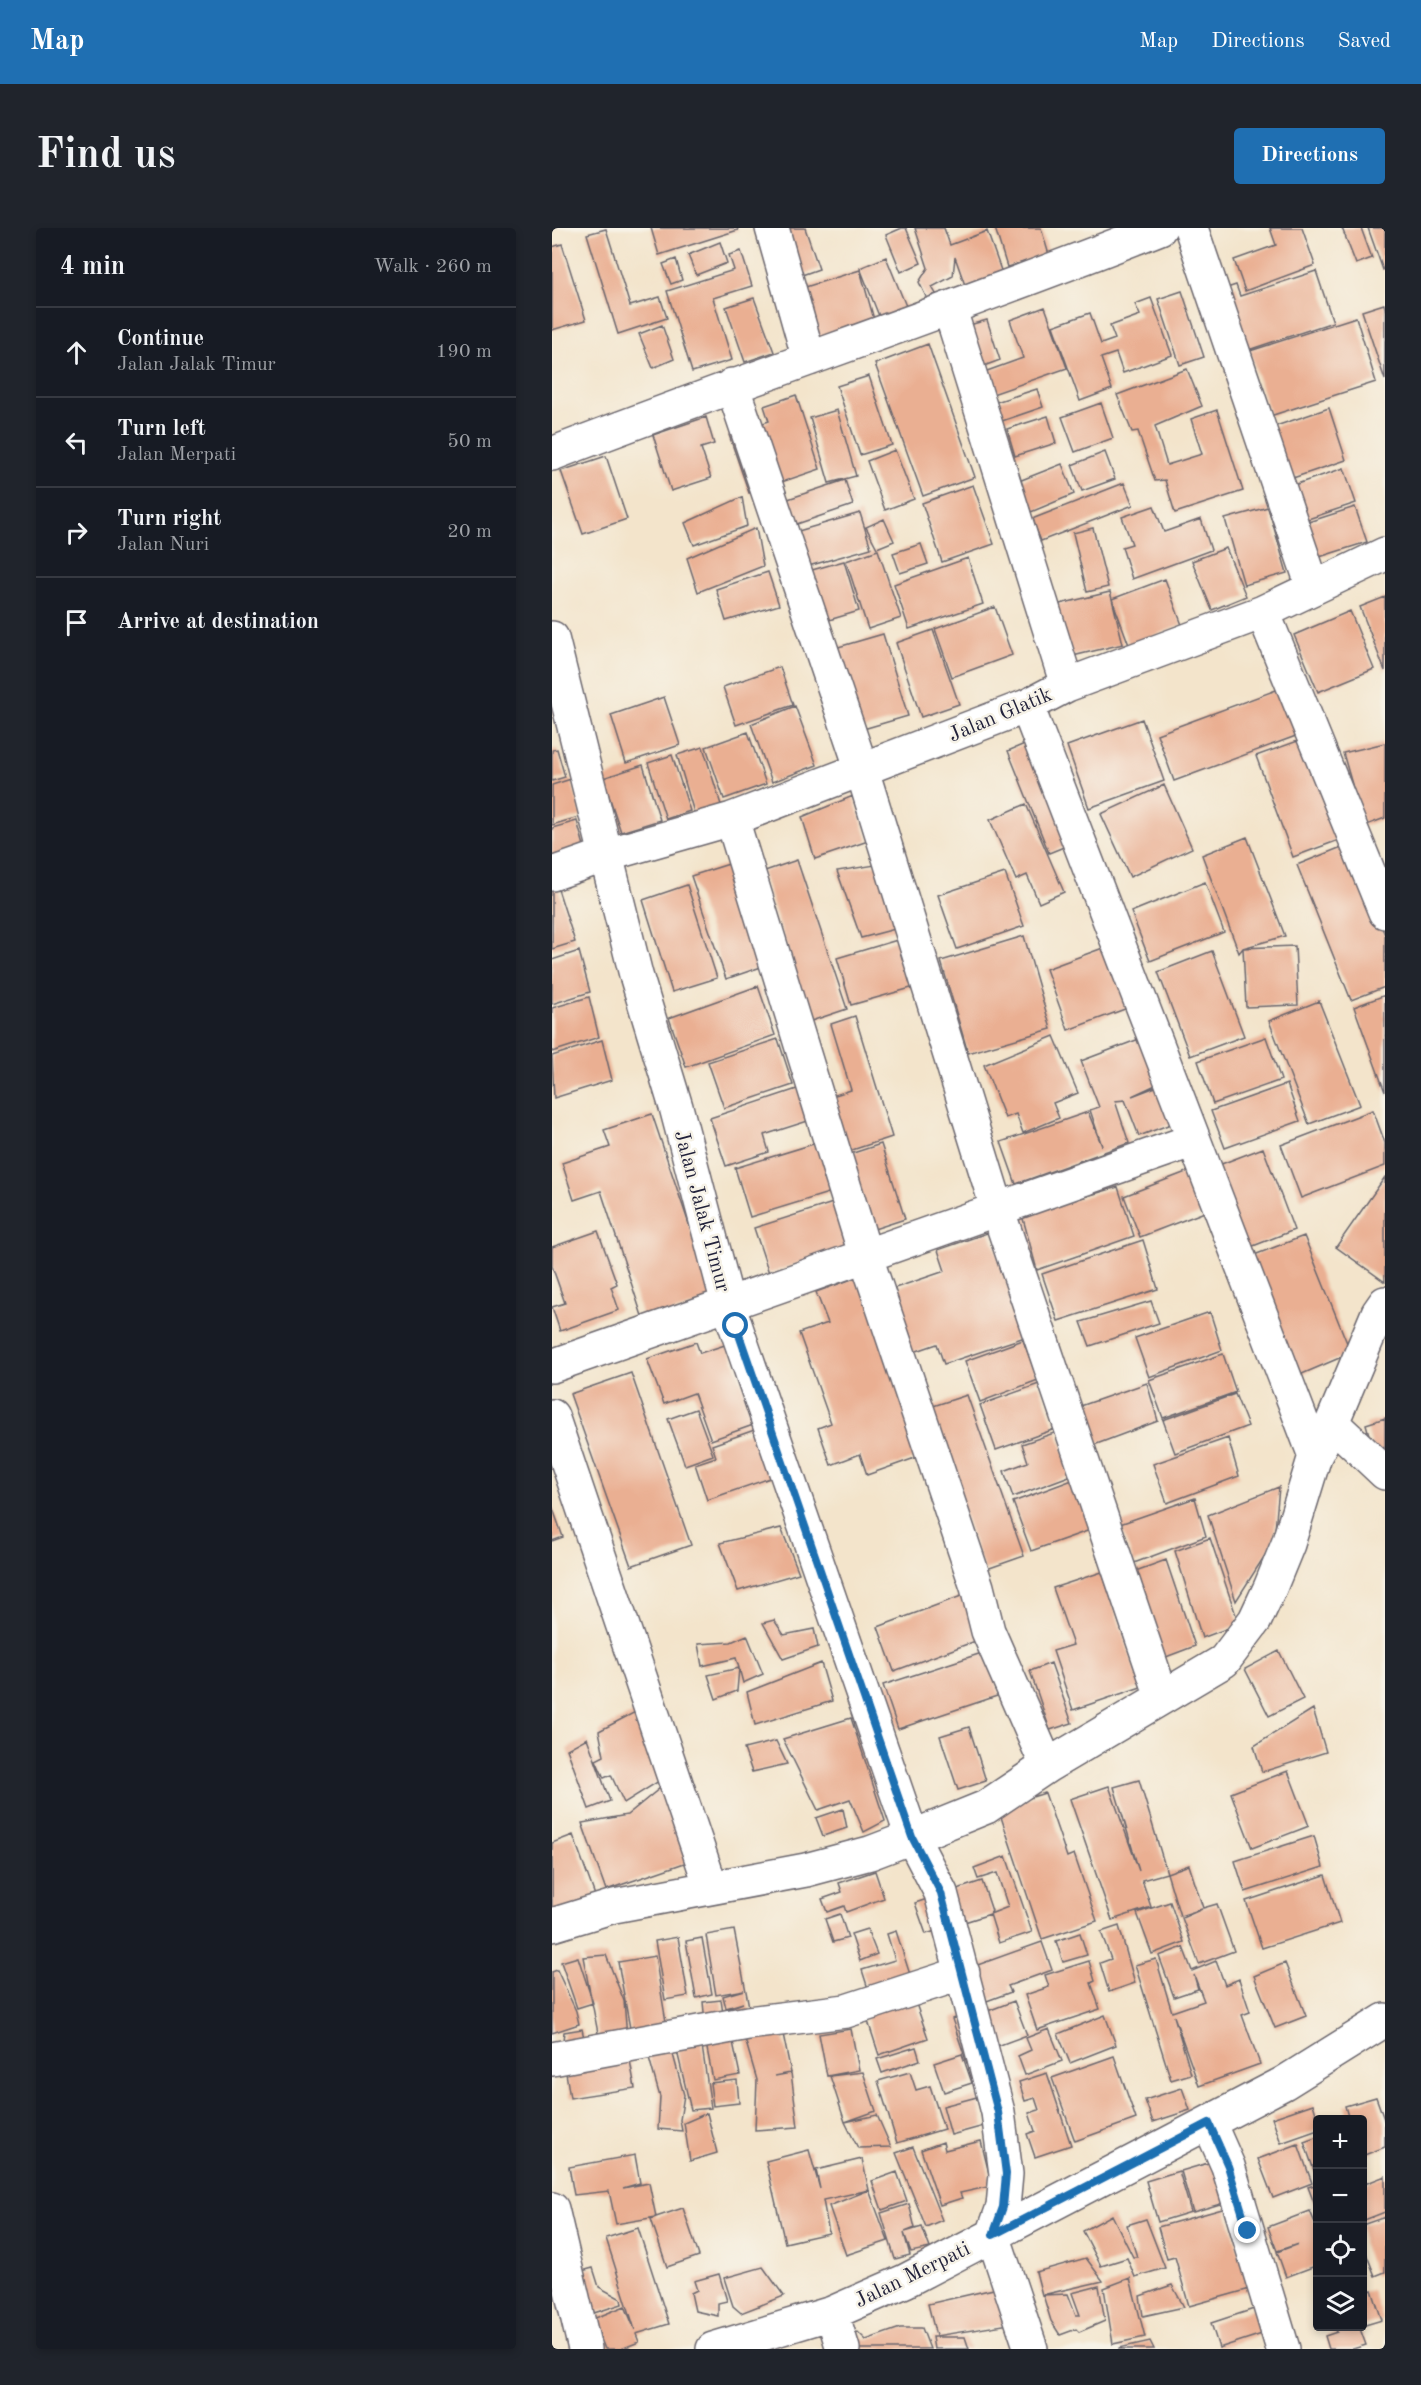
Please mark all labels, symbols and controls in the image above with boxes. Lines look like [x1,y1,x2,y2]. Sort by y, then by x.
text: Map [30,28,84,56]
text: Map [1139,31,1178,52]
text: Directions [1211,31,1305,52]
text: Saved [1338,31,1391,52]
button: Directions [1234,128,1385,184]
text: Find us [36,135,175,177]
text: 4 min [60,254,125,280]
text: Walk · 260 m [373,257,492,277]
text: Continue [117,328,204,350]
icon: ahead [60,336,93,369]
text: 190 m [436,342,492,362]
text: Jalan Jalak Timur [117,355,276,375]
text: Turn left [117,418,206,440]
icon: left [60,426,93,459]
text: 50 m [447,432,492,452]
text: Jalan Merpati [117,445,236,465]
text: Turn right [117,508,221,530]
icon: right [60,516,93,549]
text: 20 m [447,522,492,542]
text: Jalan Nuri [117,535,209,555]
icon: arrive [60,606,93,639]
text: Arrive at destination [117,611,319,633]
street label: Jalan Glatik [946,684,1055,747]
street label: Jalan Jalak Timur [670,1128,733,1295]
route start [722,1312,748,1338]
map controls [1313,2115,1367,2331]
button: + [1313,2115,1367,2169]
button: − [1313,2169,1367,2223]
route end [1234,2217,1260,2243]
button: locate [1313,2223,1367,2277]
street label: Jalan Merpati [852,2238,973,2312]
button: layers [1313,2277,1367,2331]

